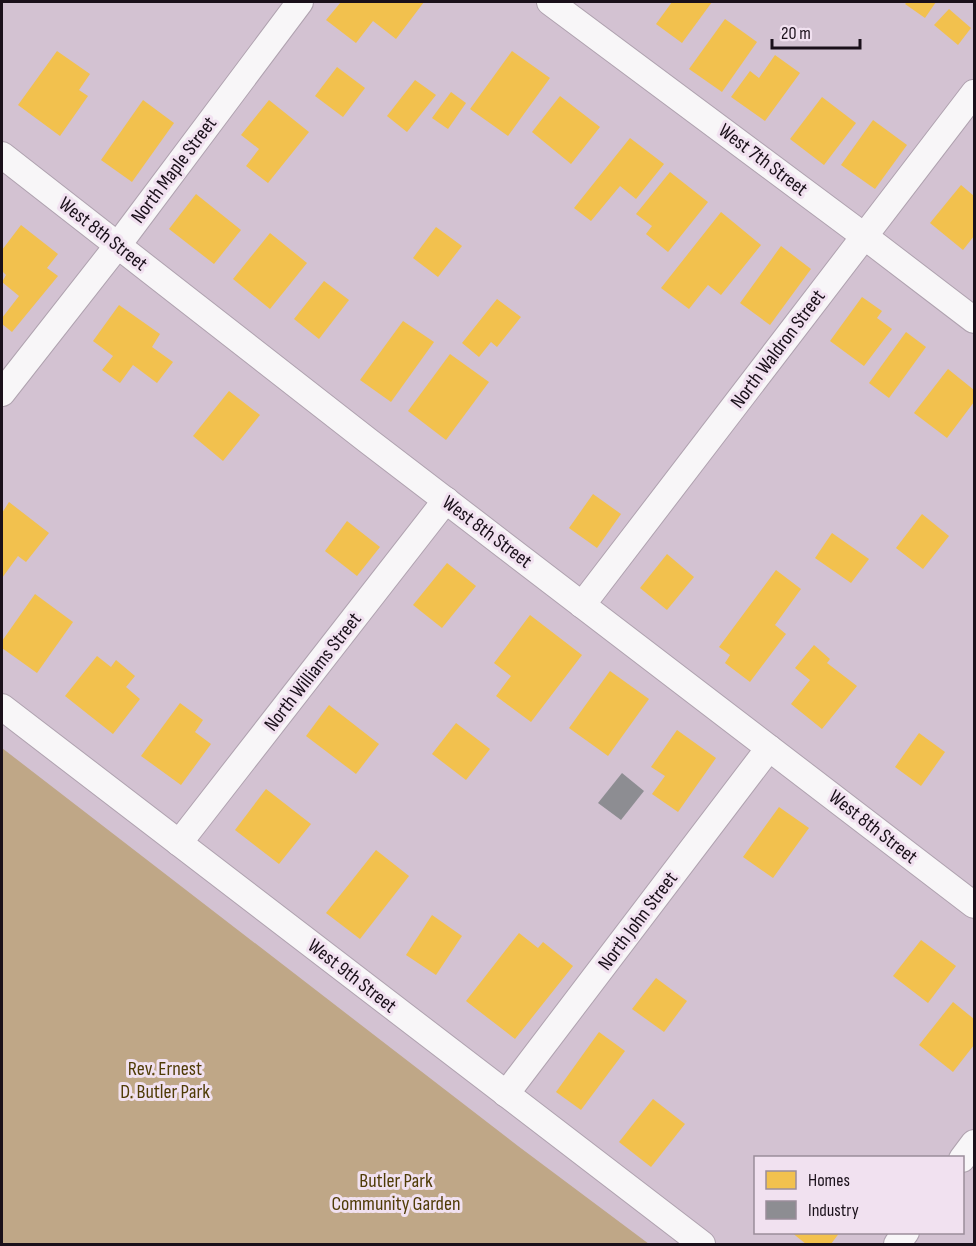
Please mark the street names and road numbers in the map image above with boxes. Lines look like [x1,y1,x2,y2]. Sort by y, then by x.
street label: North Maple Street [126,112,222,228]
street label: West 7th Street [714,119,812,201]
street label: West 8th Street [54,192,152,276]
street label: North Waldron Street [726,285,830,413]
street label: West 8th Street [437,491,537,573]
street label: North Williams Street [259,608,367,736]
street label: West 8th Street [824,785,922,869]
street label: North John Street [593,867,683,975]
street label: West 9th Street [303,934,401,1018]

